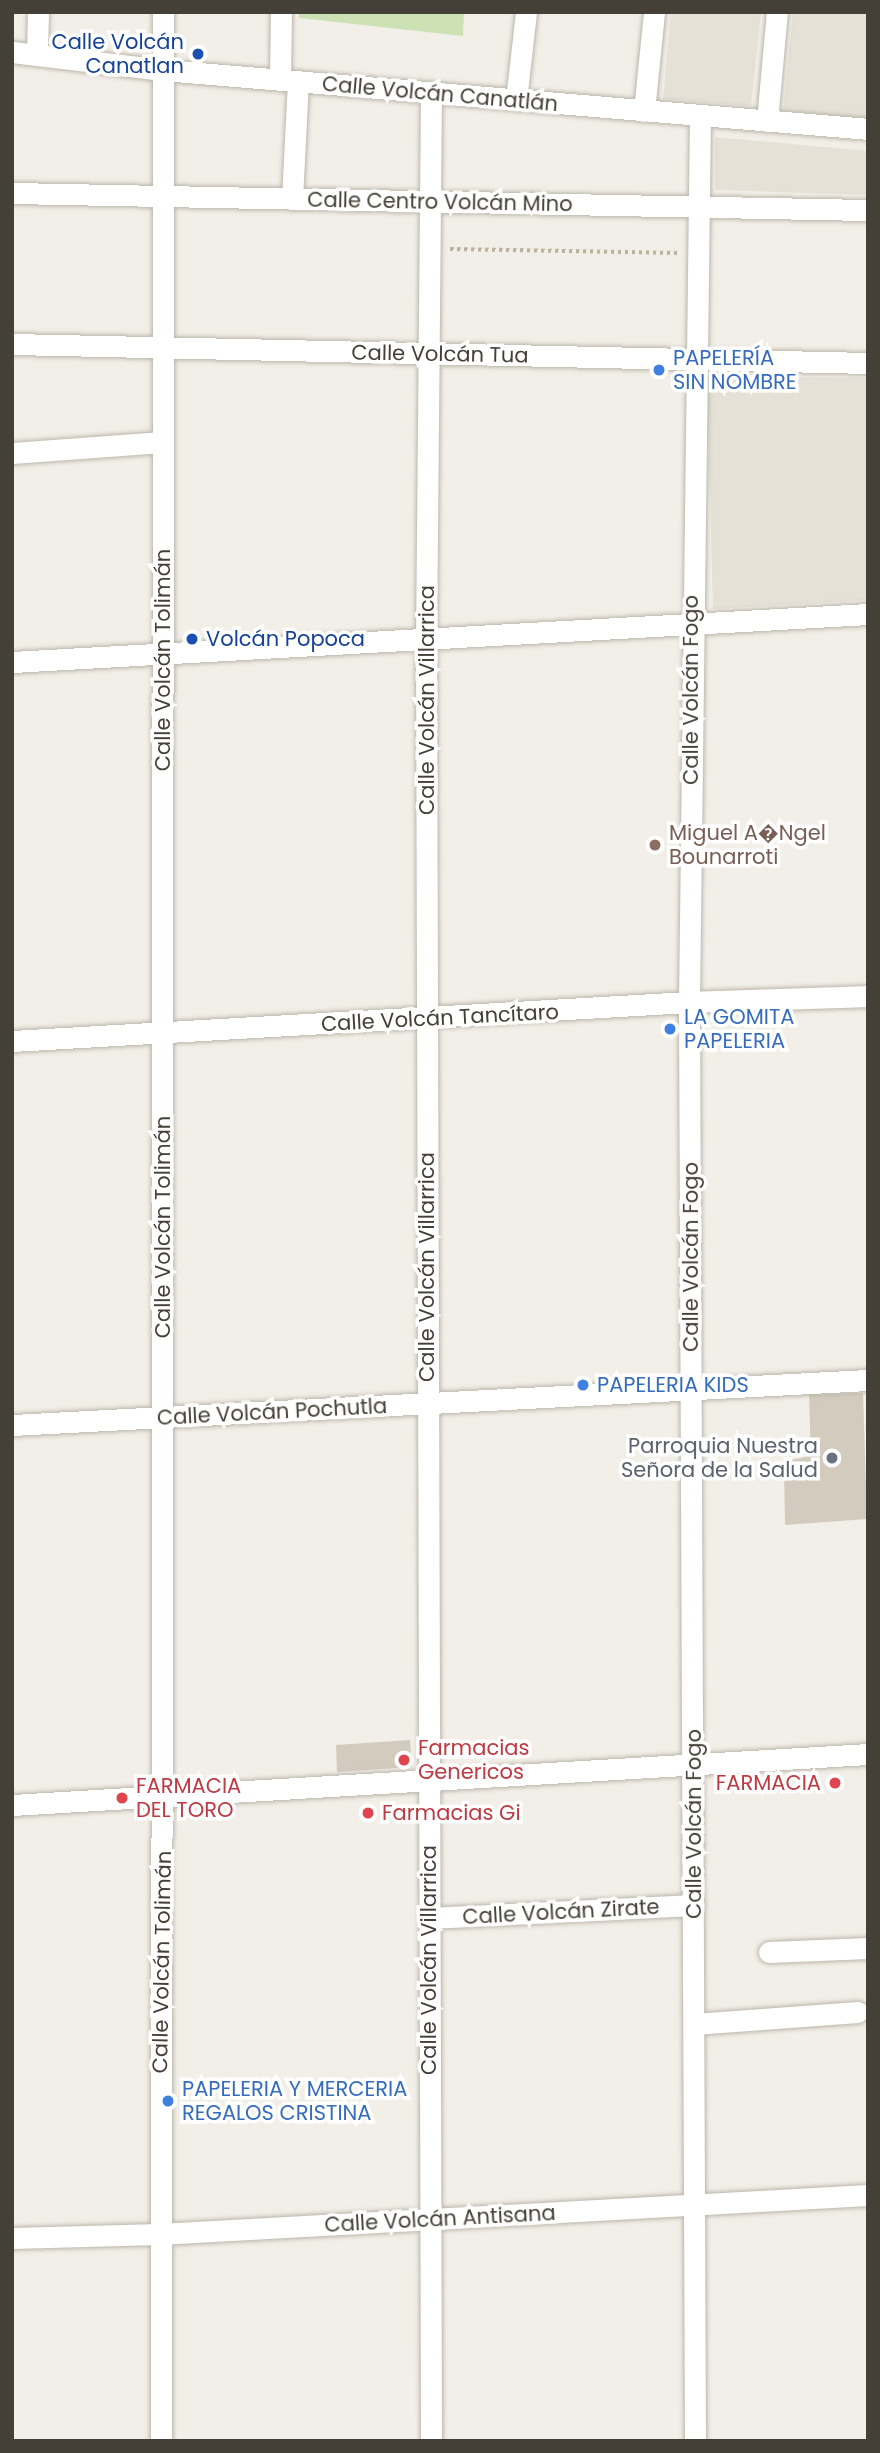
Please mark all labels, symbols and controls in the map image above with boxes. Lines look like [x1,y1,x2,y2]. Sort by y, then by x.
place label: Calle Volcán Canatlan [51,29,184,79]
marker: Calle Volcán Canatlan [190,46,206,62]
street label: Calle Volcán Canatlán [321,71,559,117]
street label: Calle Centro Volcán Mino [307,187,573,217]
street label: Calle Volcán Tua [351,340,529,368]
place label: PAPELERÍA SIN NOMBRE [673,345,797,395]
marker: PAPELERÍA SIN NOMBRE [651,362,667,378]
street label: Calle Volcán Tolimán [150,549,176,771]
street label: Calle Volcán Villarrica [414,585,440,815]
street label: Calle Volcán Fogo [678,595,704,785]
place label: Volcán Popoca [206,626,365,652]
marker: Volcán Popoca [184,631,200,647]
place label: Miguel A�Ngel Bounarroti [669,820,826,870]
marker: Miguel A�Ngel Bounarroti [647,837,663,853]
street label: Calle Volcán Tancítaro [320,999,560,1037]
place label: LA GOMITA PAPELERIA [684,1004,794,1054]
marker: LA GOMITA PAPELERIA [662,1021,678,1037]
street label: Calle Volcán Tolimán [150,1116,176,1338]
street label: Calle Volcán Villarrica [414,1152,440,1382]
street label: Calle Volcán Fogo [678,1162,704,1352]
place label: PAPELERIA KIDS [597,1372,749,1398]
marker: PAPELERIA KIDS [575,1377,591,1393]
street label: Calle Volcán Pochutla [156,1393,388,1431]
place label: Parroquia Nuestra Señora de la Salud [621,1433,818,1483]
marker: Parroquia Nuestra Señora de la Salud [824,1450,840,1466]
street label: Calle Volcán Fogo [681,1729,707,1919]
place label: Farmacias Genericos [418,1735,530,1785]
marker: Farmacias Genericos [396,1752,412,1768]
place label: FARMACIA [716,1770,821,1796]
place label: FARMACIA DEL TORO [136,1773,241,1823]
marker: FARMACIA [827,1775,843,1791]
marker: FARMACIA DEL TORO [114,1790,130,1806]
place label: Farmacias Gi [382,1800,521,1826]
marker: Farmacias Gi [360,1805,376,1821]
street label: Calle Volcán Villarrica [416,1845,442,2075]
street label: Calle Volcán Tolimán [147,1851,177,2073]
street label: Calle Volcán Zirate [462,1894,660,1930]
place label: PAPELERIA Y MERCERIA REGALOS CRISTINA [182,2076,407,2126]
marker: PAPELERIA Y MERCERIA REGALOS CRISTINA [160,2093,176,2109]
street label: Calle Volcán Antisana [324,2200,556,2238]

